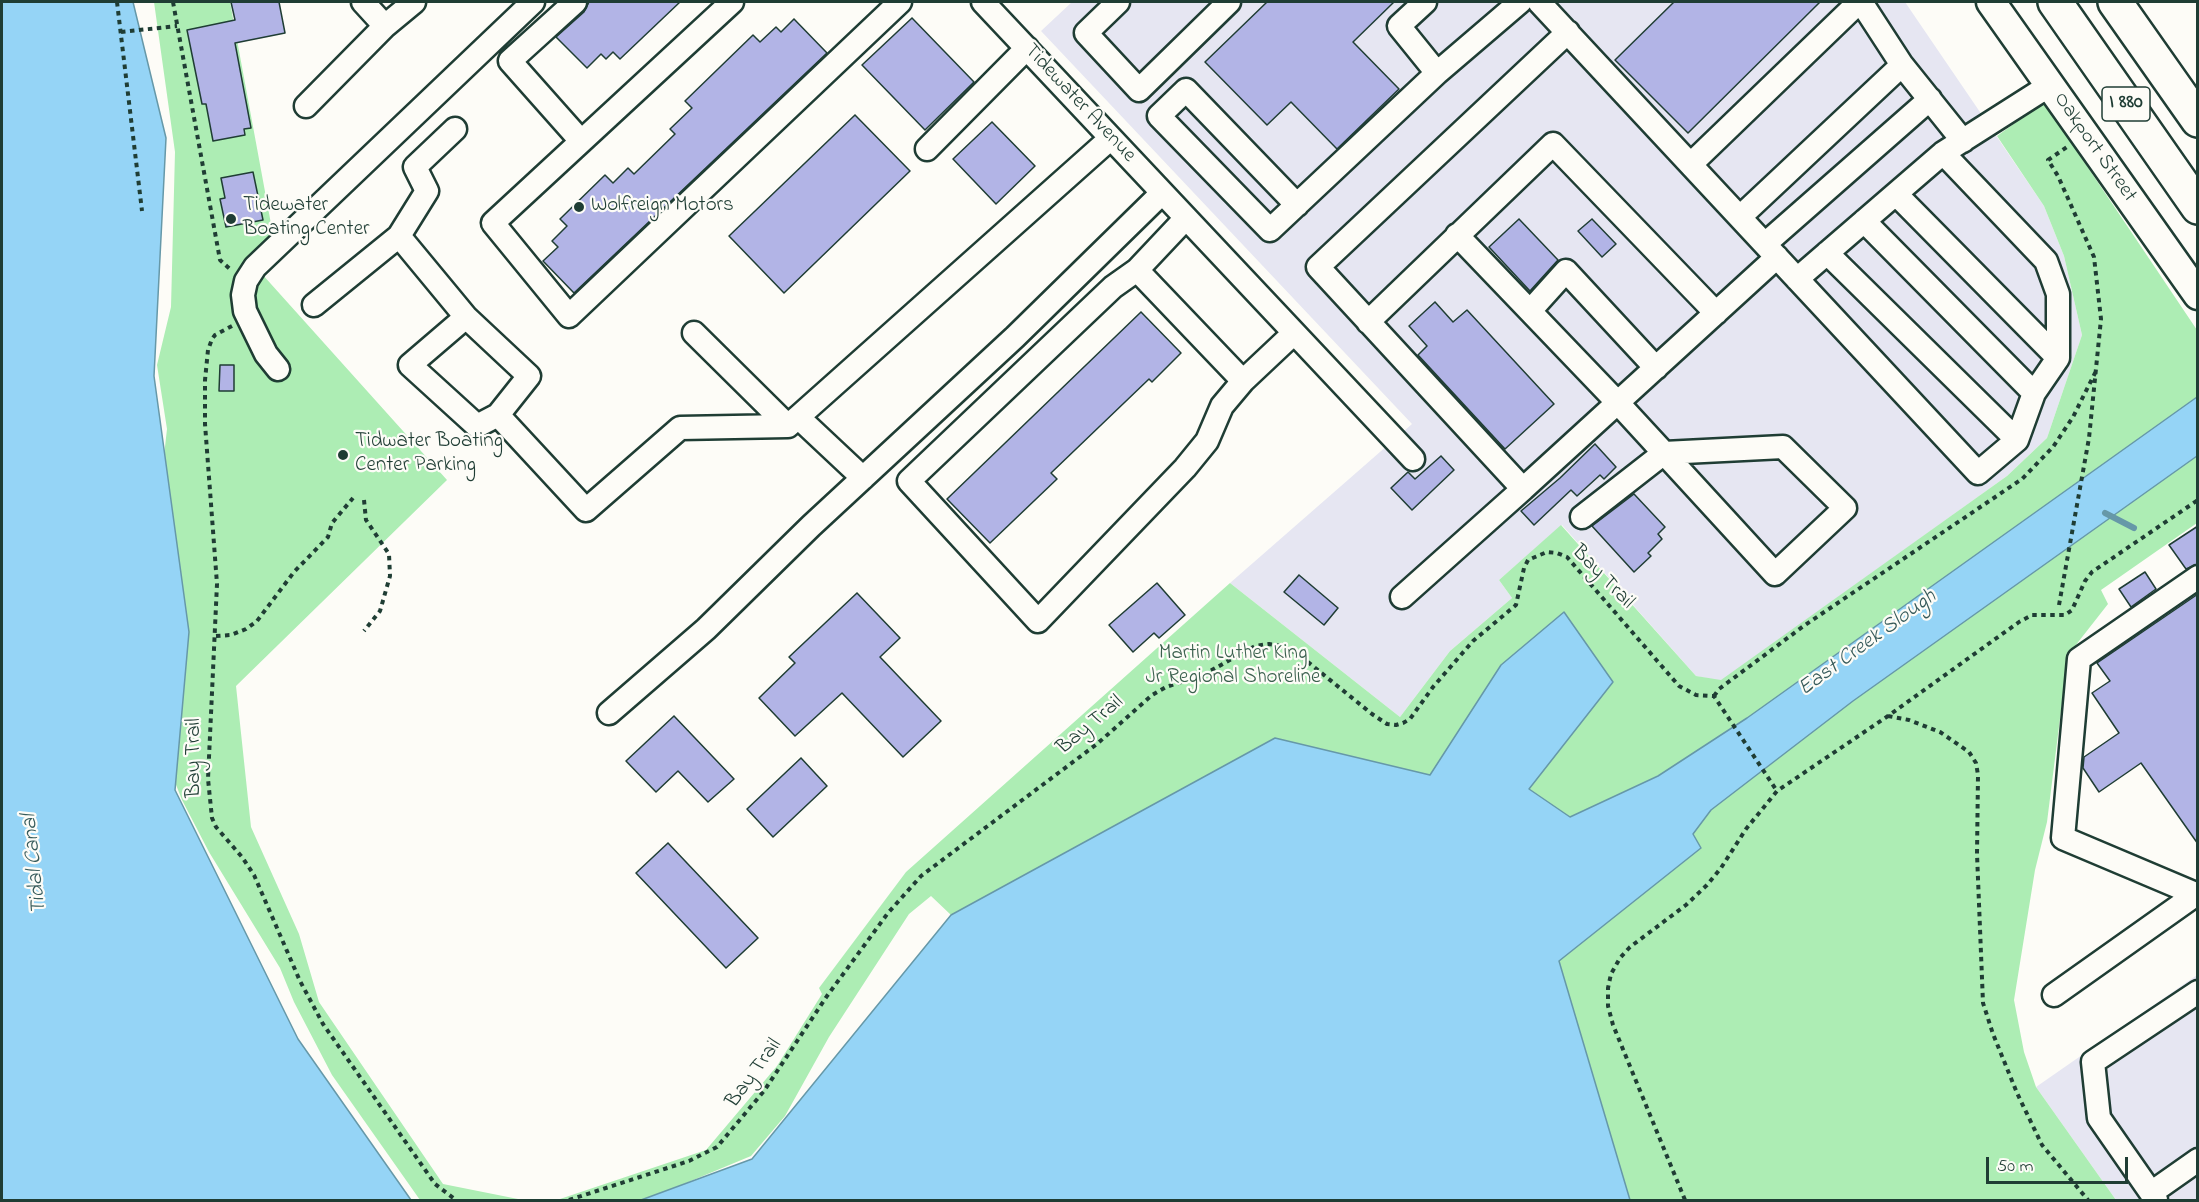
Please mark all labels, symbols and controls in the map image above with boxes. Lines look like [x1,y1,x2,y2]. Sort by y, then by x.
street label: Tidewater Avenue [1018,39,1140,169]
road number: I 880 [2102,87,2150,121]
street label: Oakport Street [2047,88,2141,208]
place label: Tidewater Boating Center [243,194,370,244]
place label: Wolfreign Motors [591,194,734,220]
marker: Wolfreign Motors [572,200,586,214]
marker: Tidewater Boating Center [224,212,238,226]
place label: Tidwater Boating Center Parking [355,430,503,480]
marker: Tidwater Boating Center Parking [336,448,350,462]
street label: Bay Trail [1565,541,1639,615]
water label: East Creek Slough [1794,585,1942,703]
park label: Martin Luther King Jr Regional Shoreline [1145,642,1321,692]
street label: Bay Trail [1052,691,1130,761]
street label: Bay Trail [183,718,209,798]
water label: Tidal Canal [18,813,54,915]
street label: Bay Trail [721,1034,789,1114]
scale bar [1989,1145,2132,1183]
text: 50 m [1997,1154,2034,1180]

